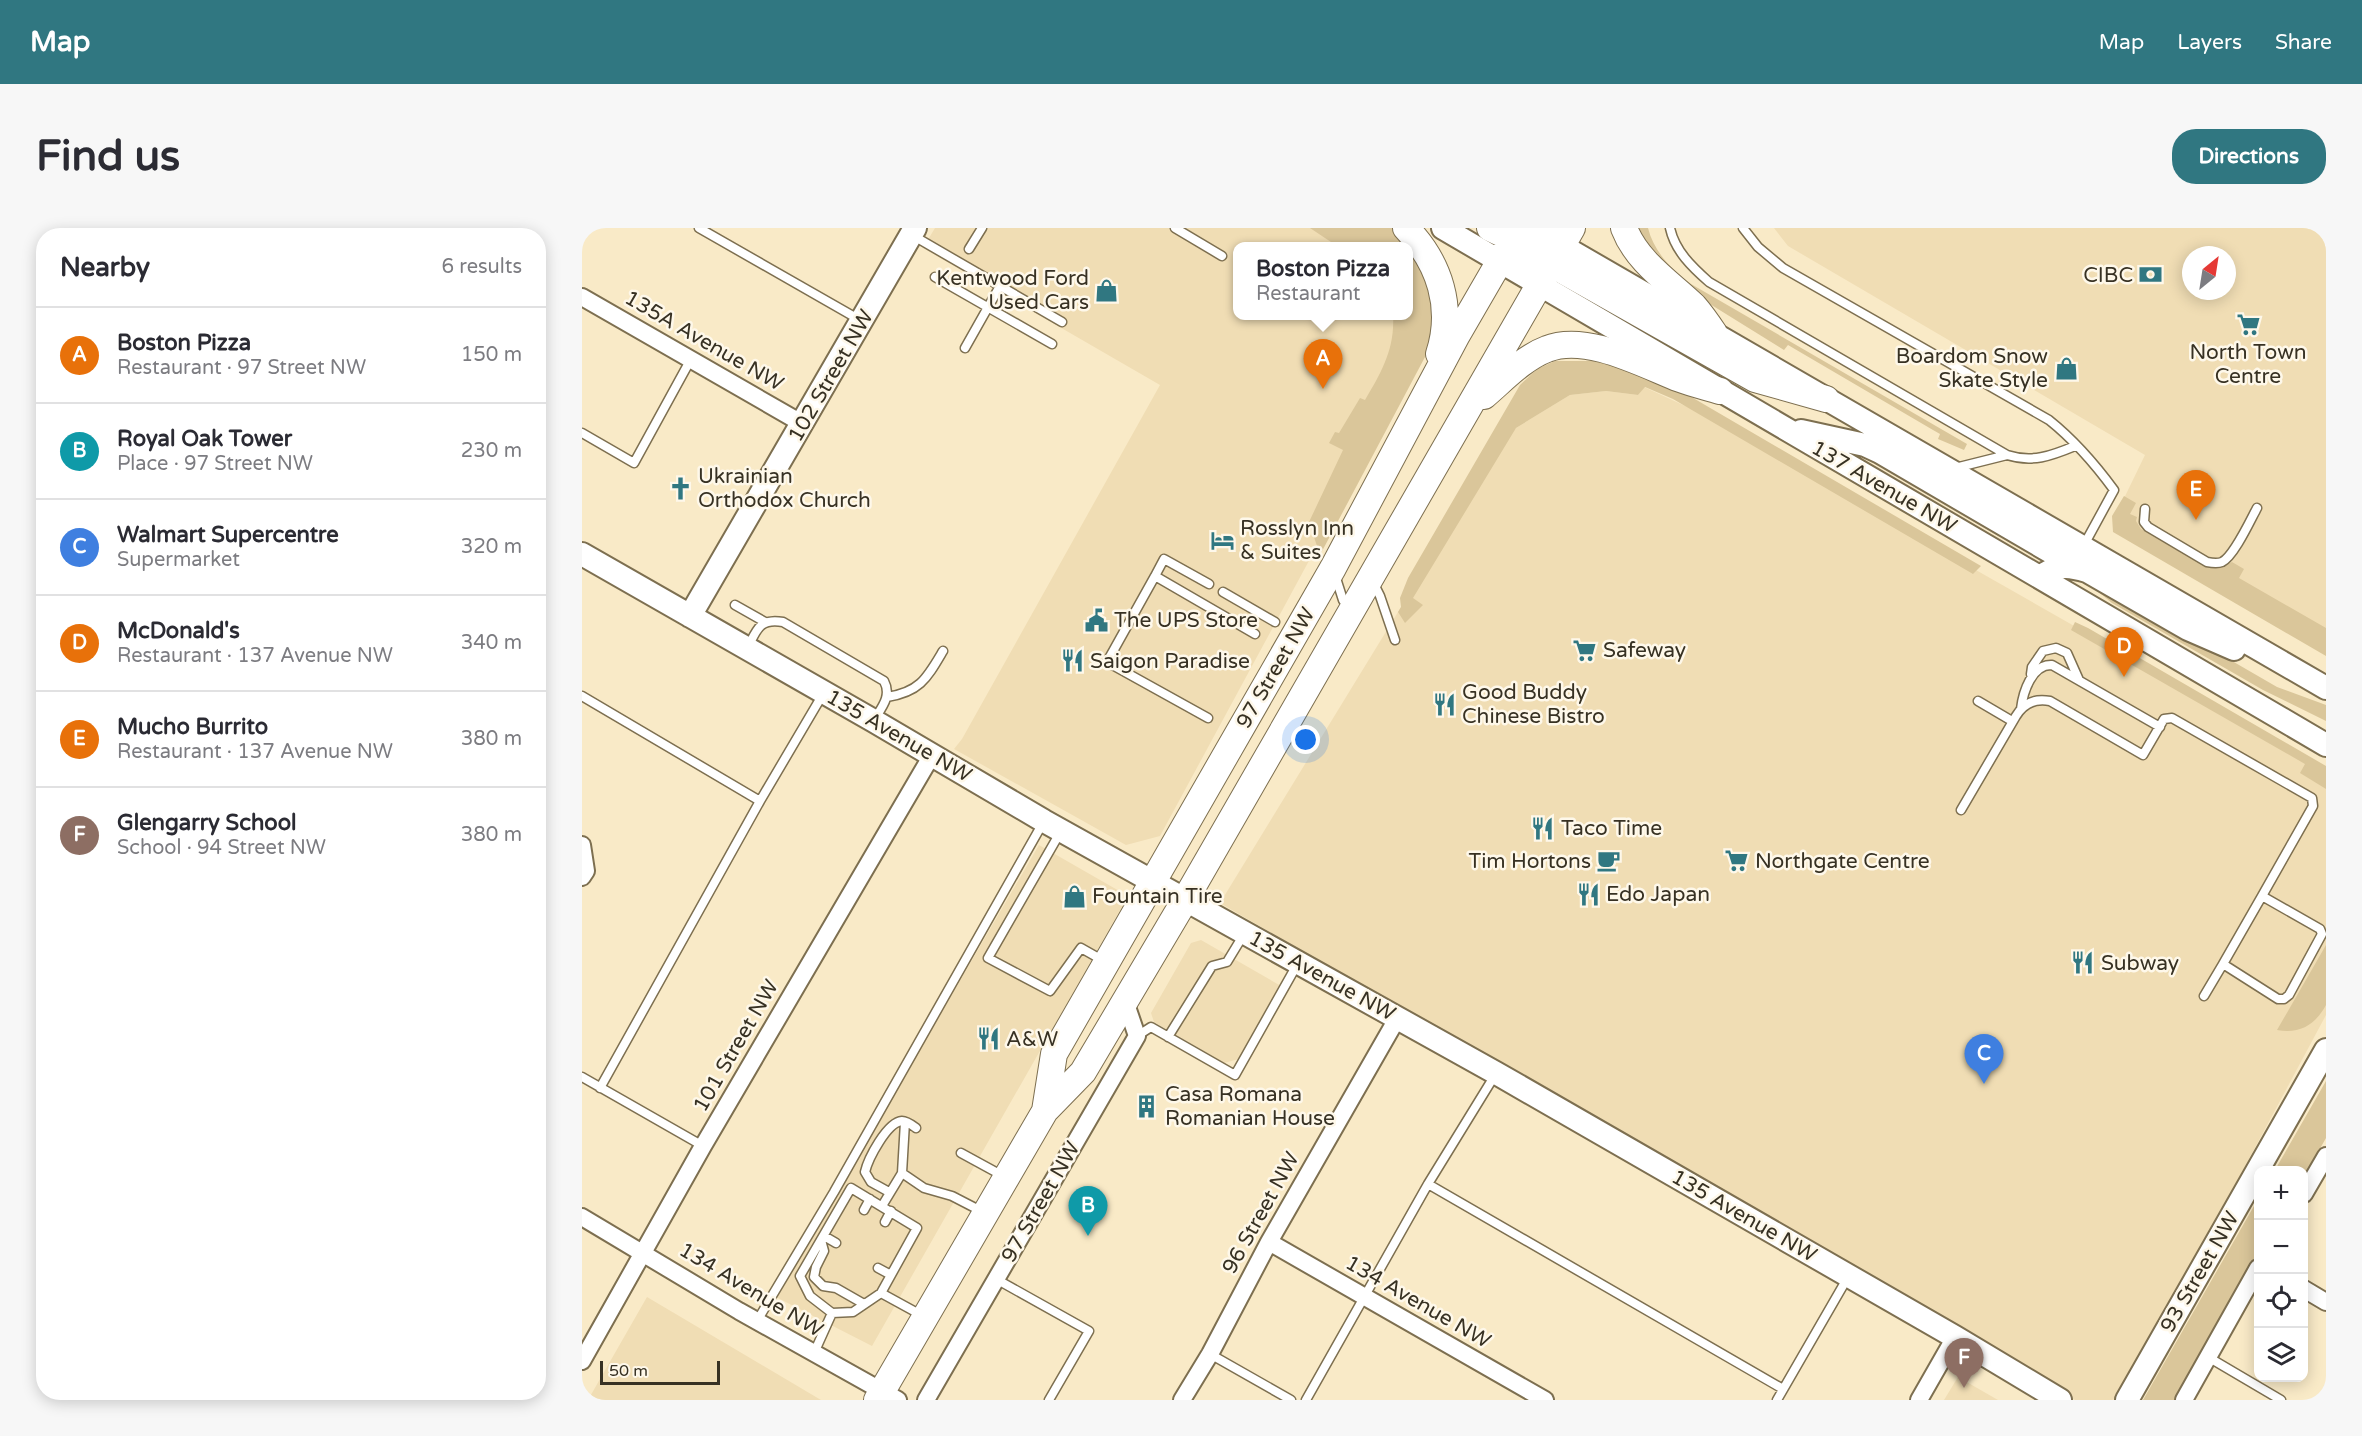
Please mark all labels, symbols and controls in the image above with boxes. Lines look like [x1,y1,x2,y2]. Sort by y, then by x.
text: Map [30,25,90,59]
text: Map [2099,30,2144,55]
text: Layers [2177,30,2242,55]
text: Share [2275,30,2332,55]
button: Directions [2172,129,2326,184]
text: Find us [36,131,180,182]
popup [1233,242,1413,320]
north arrow [2182,246,2236,300]
text: Nearby [60,252,150,283]
text: 6 results [442,255,522,279]
text: Boston Pizza [1256,256,1390,282]
bank icon: CIBC [2138,262,2164,288]
place label: CIBC [2083,263,2133,288]
place label: Kentwood Ford Used Cars [936,266,1089,315]
shop icon: Kentwood Ford Used Cars [1094,277,1120,303]
text: Restaurant [1256,282,1361,306]
street label: 135A Avenue NW [620,285,788,397]
street label: 102 Street NW [783,305,879,447]
supermarket icon: North Town Centre [2235,311,2261,337]
text: Boston Pizza [117,330,251,356]
pin: A [1304,340,1342,389]
place label: North Town Centre [2189,340,2307,389]
text: A [72,343,87,367]
text: 150 m [461,343,522,367]
place label: Boardom Snow Skate Style [1896,344,2048,393]
shop icon: Boardom Snow Skate Style [2053,355,2079,381]
text: Restaurant · 97 Street NW [117,356,366,380]
text: Royal Oak Tower [117,426,292,452]
street label: 137 Avenue NW [1807,435,1961,539]
text: B [73,439,86,463]
text: 230 m [461,439,522,463]
text: Place · 97 Street NW [117,452,313,476]
place label: Ukrainian Orthodox Church [698,464,871,513]
pin: E [2176,470,2216,520]
church icon: Ukrainian Orthodox Church [667,475,693,501]
place label: Rosslyn Inn & Suites [1240,516,1354,565]
text: Walmart Supercentre [117,522,339,548]
hotel icon: Rosslyn Inn & Suites [1209,527,1235,553]
text: C [73,535,86,559]
text: 320 m [461,535,522,559]
text: Supermarket [117,548,240,572]
street label: 97 Street NW [1231,603,1321,733]
public building icon: The UPS Store [1083,607,1109,633]
place label: The UPS Store [1114,608,1258,633]
text: McDonald's [117,618,240,644]
pin: D [2104,628,2144,677]
text: D [72,631,87,655]
text: 340 m [461,631,522,655]
supermarket icon: Safeway [1572,637,1598,663]
place label: Safeway [1603,638,1686,663]
text: Restaurant · 137 Avenue NW [117,644,393,668]
restaurant icon: Saigon Paradise [1059,648,1085,674]
place label: Saigon Paradise [1090,649,1250,674]
place label: Good Buddy Chinese Bistro [1462,680,1605,729]
street label: 135 Avenue NW [822,684,976,788]
restaurant icon: Good Buddy Chinese Bistro [1431,691,1457,717]
text: Mucho Burrito [117,714,268,740]
your location [1291,725,1320,754]
text: E [73,727,86,751]
text: 380 m [461,727,522,751]
text: Restaurant · 137 Avenue NW [117,740,393,764]
text: Glengarry School [117,810,297,836]
restaurant icon: Taco Time [1530,815,1556,841]
place label: Taco Time [1561,816,1662,841]
text: F [73,823,86,847]
text: 380 m [461,823,522,847]
text: School · 94 Street NW [117,836,326,860]
cafe icon: Tim Hortons [1596,848,1622,874]
supermarket icon: Northgate Centre [1724,848,1750,874]
place label: Tim Hortons [1469,849,1591,874]
place label: Northgate Centre [1755,849,1930,874]
restaurant icon: Edo Japan [1575,881,1601,907]
place label: Edo Japan [1606,882,1710,907]
shop icon: Fountain Tire [1061,883,1087,909]
place label: Fountain Tire [1092,884,1223,909]
street label: 135 Avenue NW [1244,925,1400,1027]
restaurant icon: Subway [2070,950,2096,976]
place label: Subway [2101,951,2179,976]
street label: 101 Street NW [688,975,784,1117]
restaurant icon: A&W [975,1026,1001,1052]
place label: A&W [1006,1027,1058,1052]
pin: C [1964,1034,2004,1084]
place label: Casa Romana Romanian House [1165,1082,1335,1131]
building icon: Casa Romana Romanian House [1134,1093,1160,1119]
street label: 97 Street NW [996,1137,1086,1267]
street label: 96 Street NW [1217,1148,1305,1278]
street label: 135 Avenue NW [1667,1164,1821,1268]
map controls [2254,1166,2308,1382]
button: + [2254,1166,2308,1220]
pin: B [1068,1186,1108,1236]
street label: 93 Street NW [2155,1207,2245,1337]
button: − [2254,1220,2308,1274]
street label: 134 Avenue NW [674,1237,828,1343]
street label: 134 Avenue NW [1341,1250,1495,1354]
button: locate [2254,1274,2308,1328]
button: layers [2254,1328,2308,1382]
pin: F [1944,1338,1984,1388]
scale bar [600,1358,720,1386]
text: 50 m [609,1361,648,1381]

